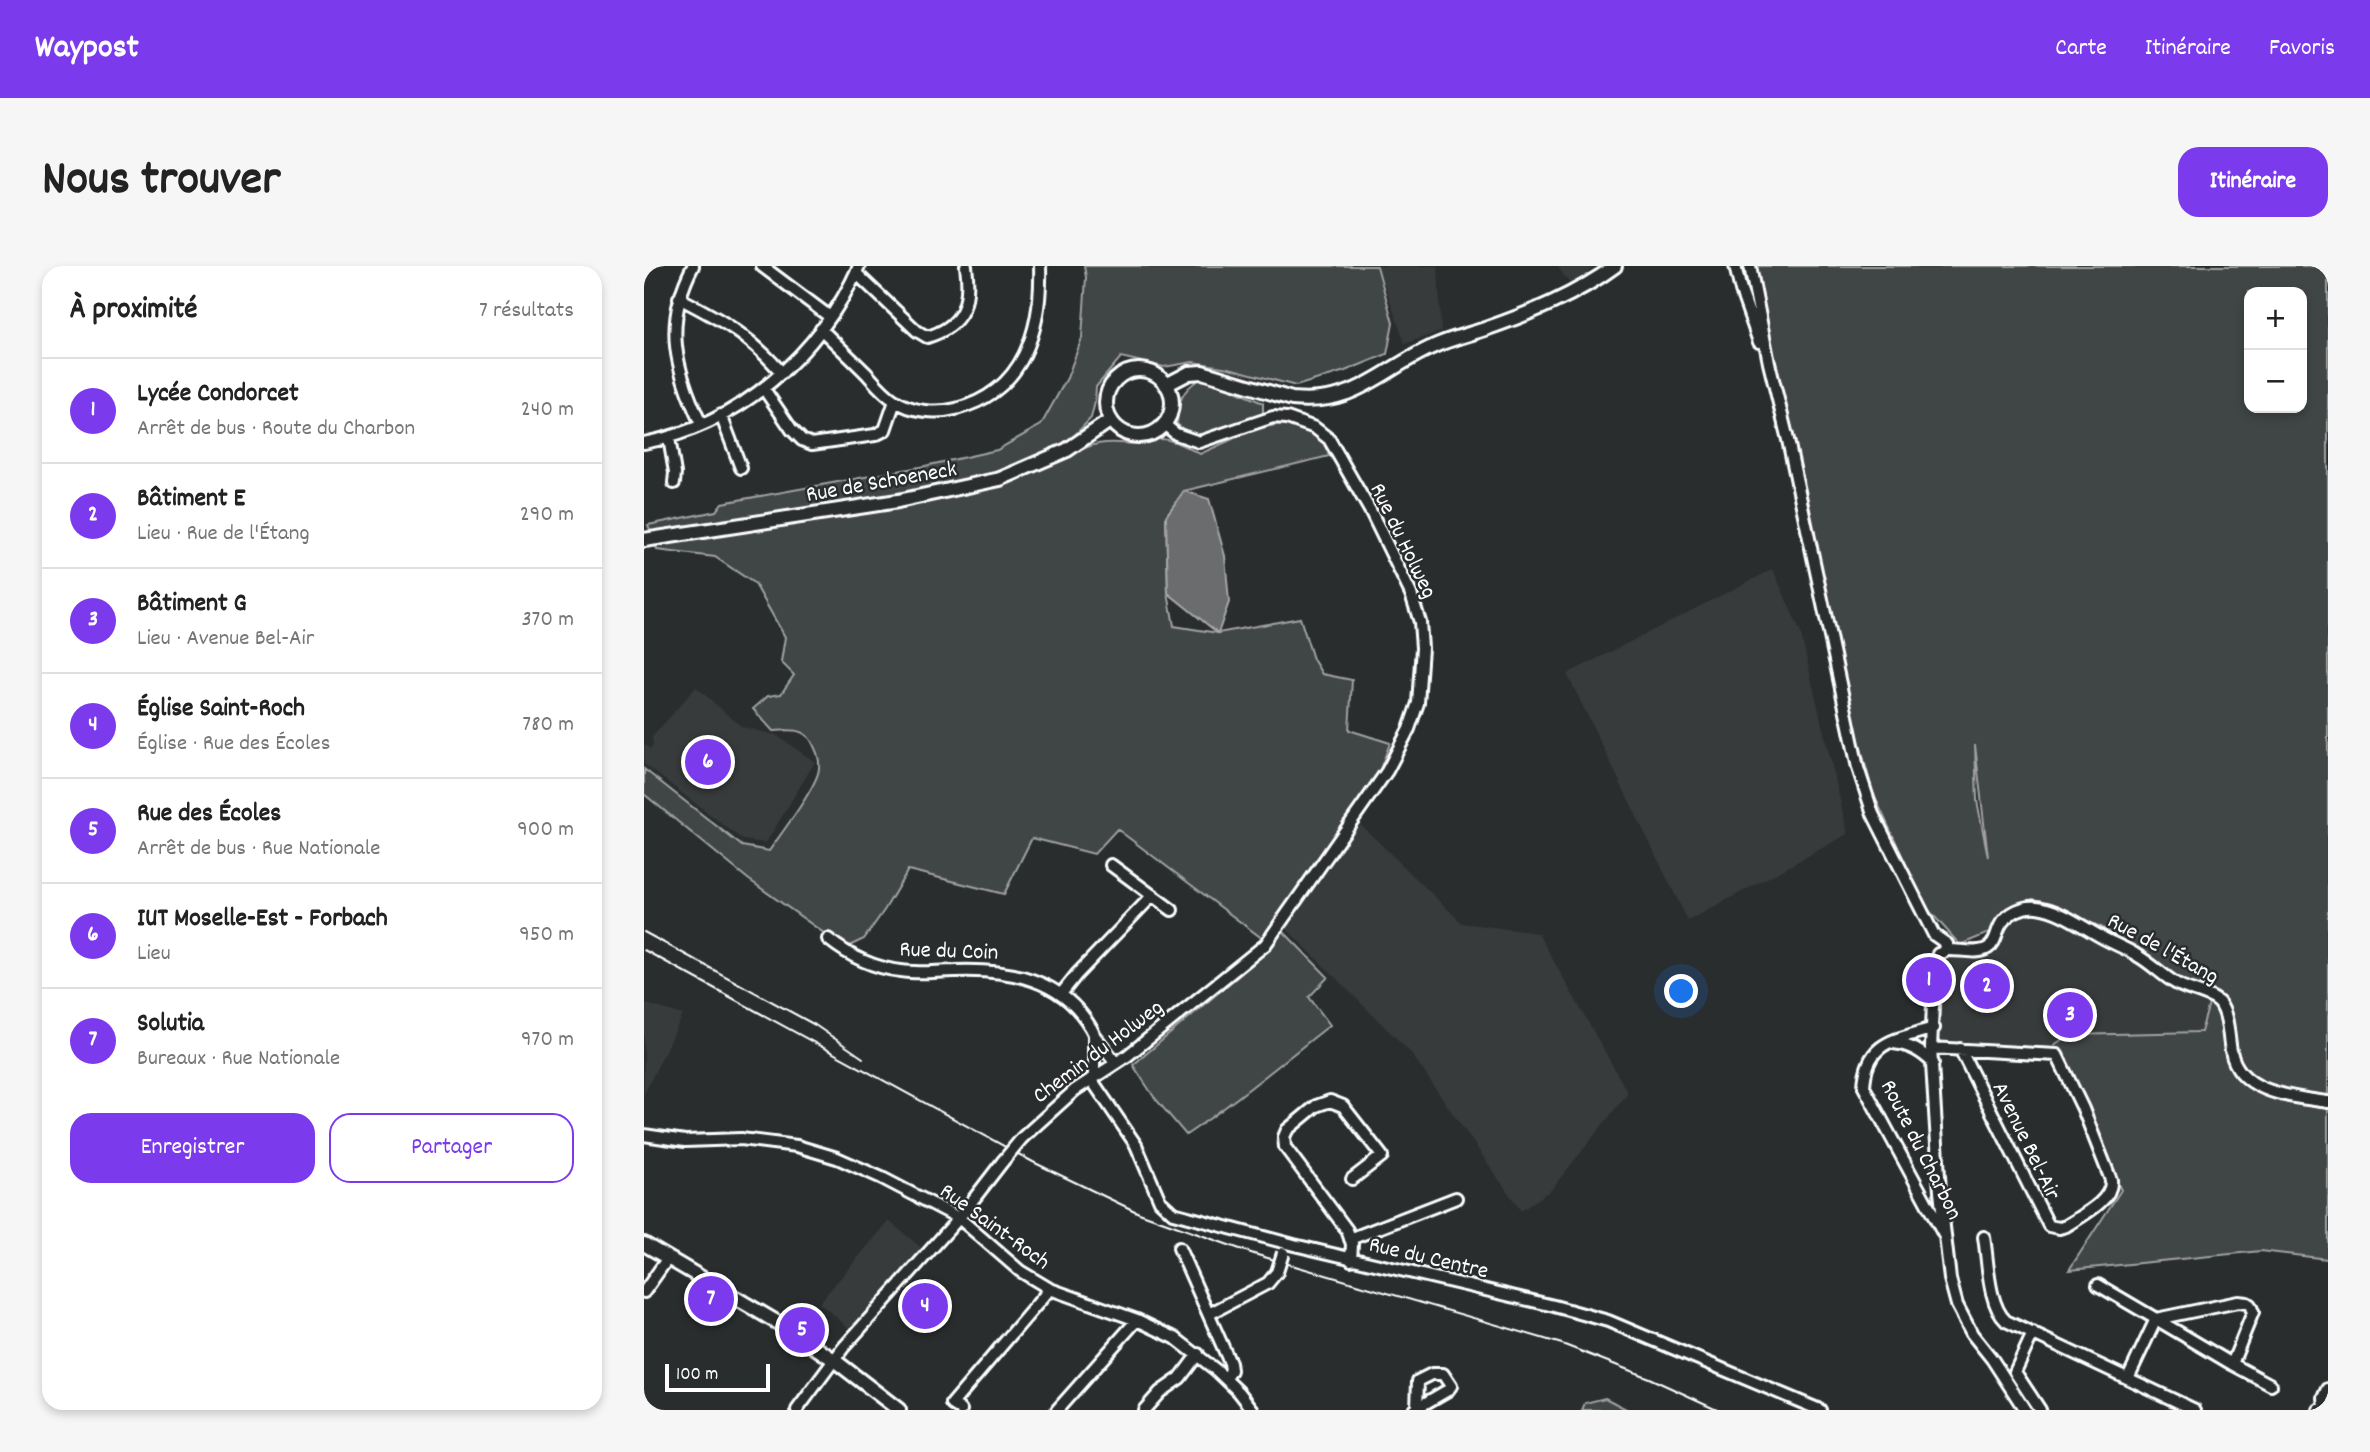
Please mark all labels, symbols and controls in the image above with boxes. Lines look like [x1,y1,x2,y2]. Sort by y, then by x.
text: Waypost [35,26,139,73]
text: Carte [2055,32,2107,66]
text: Itinéraire [2145,32,2231,66]
text: Favoris [2269,32,2335,66]
text: Nous trouver [42,147,280,217]
button: Itinéraire [2178,147,2328,217]
map controls [2244,287,2307,413]
button: + [2244,287,2307,350]
text: À proximité [70,290,197,333]
text: 7 résultats [479,295,574,328]
button: − [2244,350,2307,413]
text: Lycée Condorcet [137,376,299,413]
text: 1 [90,394,96,427]
text: 240 m [521,394,574,427]
text: Arrêt de bus · Route du Charbon [137,413,415,446]
street label: Rue de Schoeneck [804,454,960,513]
street label: Rue du Holweg [1360,478,1444,605]
text: Bâtiment E [137,481,245,518]
text: 2 [88,499,98,532]
text: 290 m [520,499,574,532]
text: Lieu · Rue de l'Étang [137,518,310,551]
text: Bâtiment G [137,586,247,623]
text: 3 [88,604,98,637]
text: 370 m [521,604,574,637]
text: Lieu · Avenue Bel-Air [137,623,314,656]
text: Église Saint-Roch [137,691,305,728]
text: 4 [88,709,98,742]
text: 780 m [522,709,574,742]
text: Église · Rue des Écoles [137,728,330,761]
pin: 6 [685,736,731,788]
text: Rue des Écoles [137,796,281,833]
text: 5 [88,814,98,847]
text: 900 m [517,814,574,847]
text: Arrêt de bus · Rue Nationale [137,833,380,866]
text: IUT Moselle-Est - Forbach [137,901,388,938]
street label: Rue de l'Étang [2100,906,2224,994]
text: 6 [87,919,99,952]
text: 950 m [519,919,574,952]
street label: Rue du Coin [899,934,999,971]
text: Lieu [137,938,171,971]
pin: 1 [1906,954,1952,1006]
pin: 2 [1964,960,2010,1012]
your location [1664,974,1698,1008]
pin: 3 [2047,989,2093,1041]
street label: Chemin du Holweg [1027,993,1171,1113]
text: Solutia [137,1006,204,1043]
text: 7 [89,1024,97,1057]
text: 970 m [521,1024,574,1057]
text: Bureaux · Rue Nationale [137,1043,340,1076]
street label: Route du Charbon [1870,1075,1969,1226]
street label: Avenue Bel-Air [1982,1077,2068,1207]
button: Enregistrer [70,1113,315,1183]
button: Partager [329,1113,574,1183]
street label: Rue Saint-Roch [932,1176,1056,1279]
street label: Rue du Centre [1365,1230,1491,1289]
pin: 7 [688,1273,734,1325]
pin: 4 [902,1280,948,1332]
pin: 5 [779,1304,825,1356]
scale bar [665,1361,770,1393]
text: 100 m [676,1362,718,1389]

